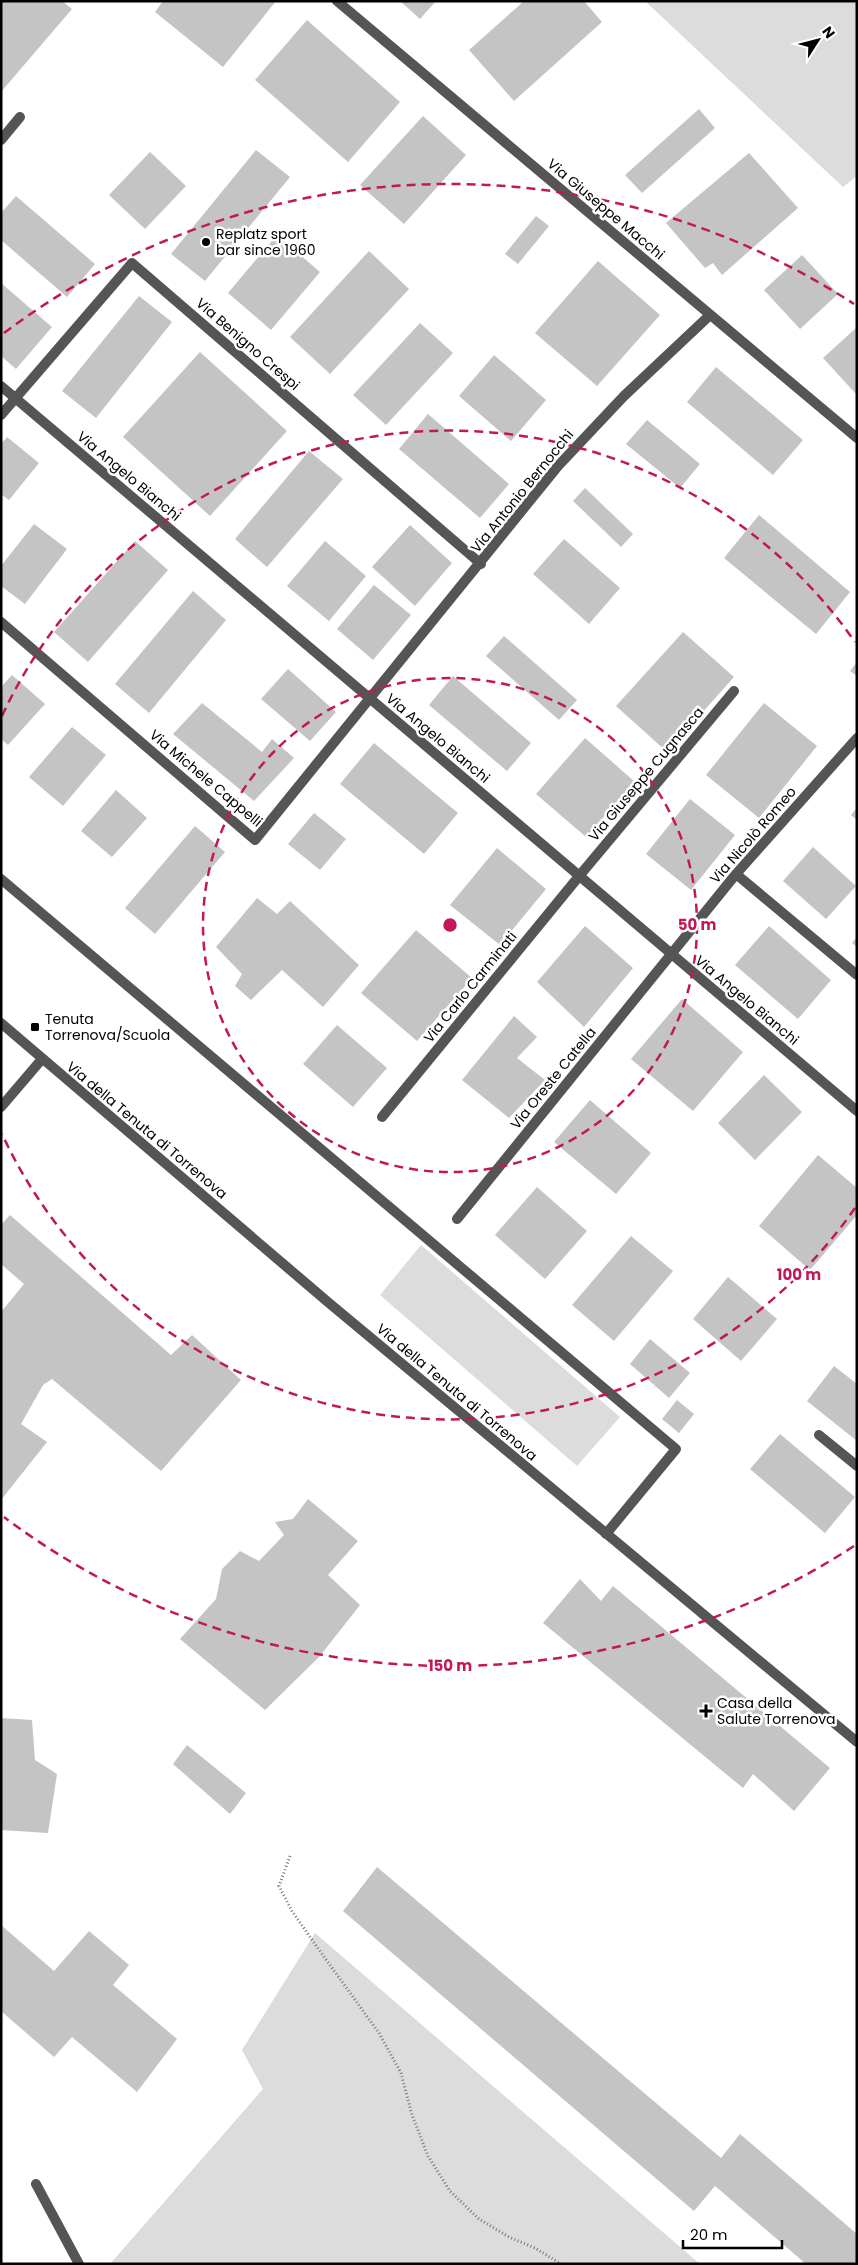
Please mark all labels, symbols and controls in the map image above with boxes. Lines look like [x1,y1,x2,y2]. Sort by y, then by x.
north arrow [793,15,843,65]
text: N [817,22,840,42]
street label: Via Giuseppe Macchi [543,154,669,264]
place label: Replatz sport bar since 1960 [216,224,316,260]
marker: Replatz sport bar since 1960 [200,236,212,248]
street label: Via Benigno Crespi [192,293,304,395]
street label: Via Antonio Bernocchi [466,425,578,557]
street label: Via Angelo Bianchi [73,427,185,525]
street label: Via Angelo Bianchi [382,689,494,787]
street label: Via Giuseppe Cugnasca [584,703,708,845]
street label: Via Michele Cappelli [145,725,267,831]
street label: Via Nicolò Romeo [705,782,801,888]
text: 50 m [678,914,716,935]
centre of rings [441,916,459,934]
street label: Via Carlo Carminati [419,927,521,1047]
street label: Via Angelo Bianchi [691,951,803,1049]
place label: Tenuta Torrenova/Scuola [45,1009,170,1045]
marker: Tenuta Torrenova/Scuola [29,1021,41,1033]
street label: Via Oreste Catella [506,1023,600,1133]
street label: Via della Tenuta di Torrenova [62,1057,232,1203]
text: 100 m [777,1264,821,1285]
street label: Via della Tenuta di Torrenova [372,1319,542,1465]
text: 150 m [428,1655,472,1676]
place label: Casa della Salute Torrenova [717,1693,836,1729]
marker: Casa della Salute Torrenova [699,1704,713,1718]
scale bar [683,2218,782,2250]
text: 20 m [690,2224,728,2245]

